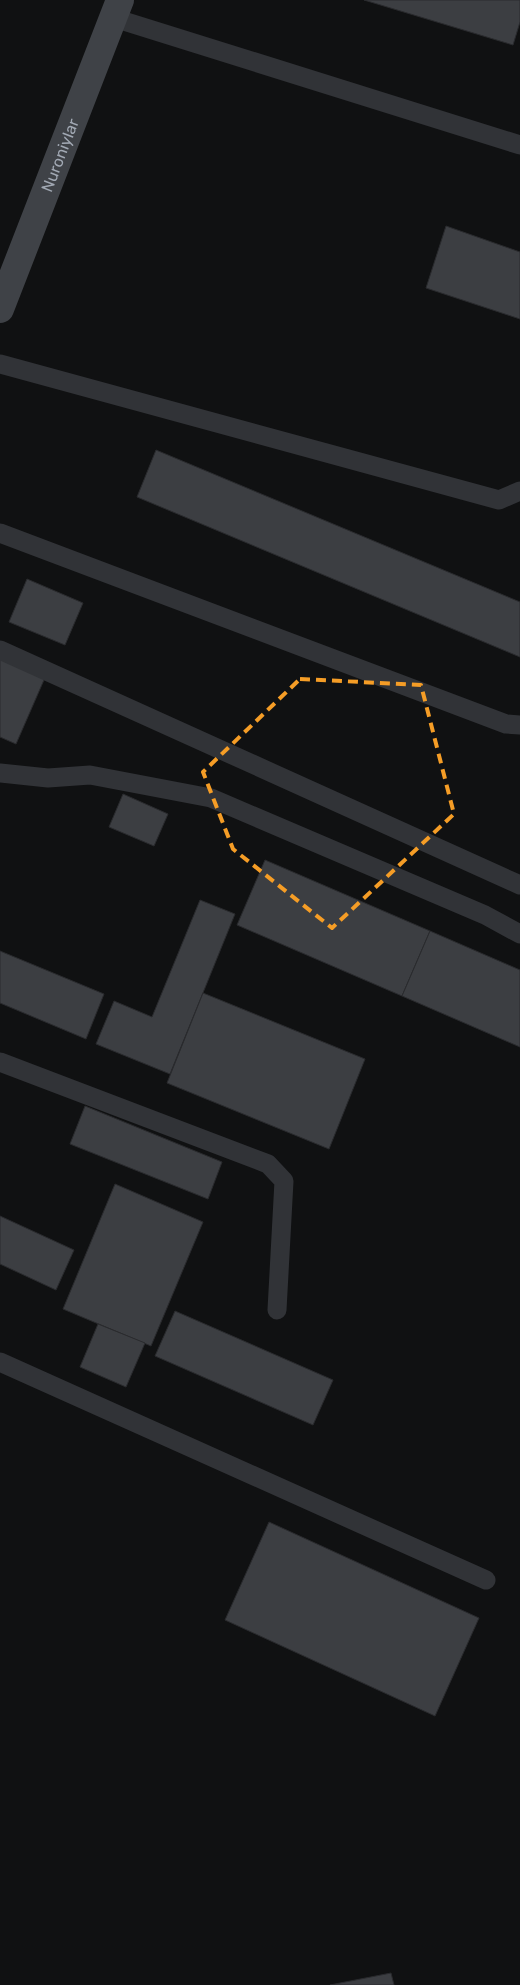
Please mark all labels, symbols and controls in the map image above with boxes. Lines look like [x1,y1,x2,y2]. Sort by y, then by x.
street label: Nuroniylar [37,116,83,195]

